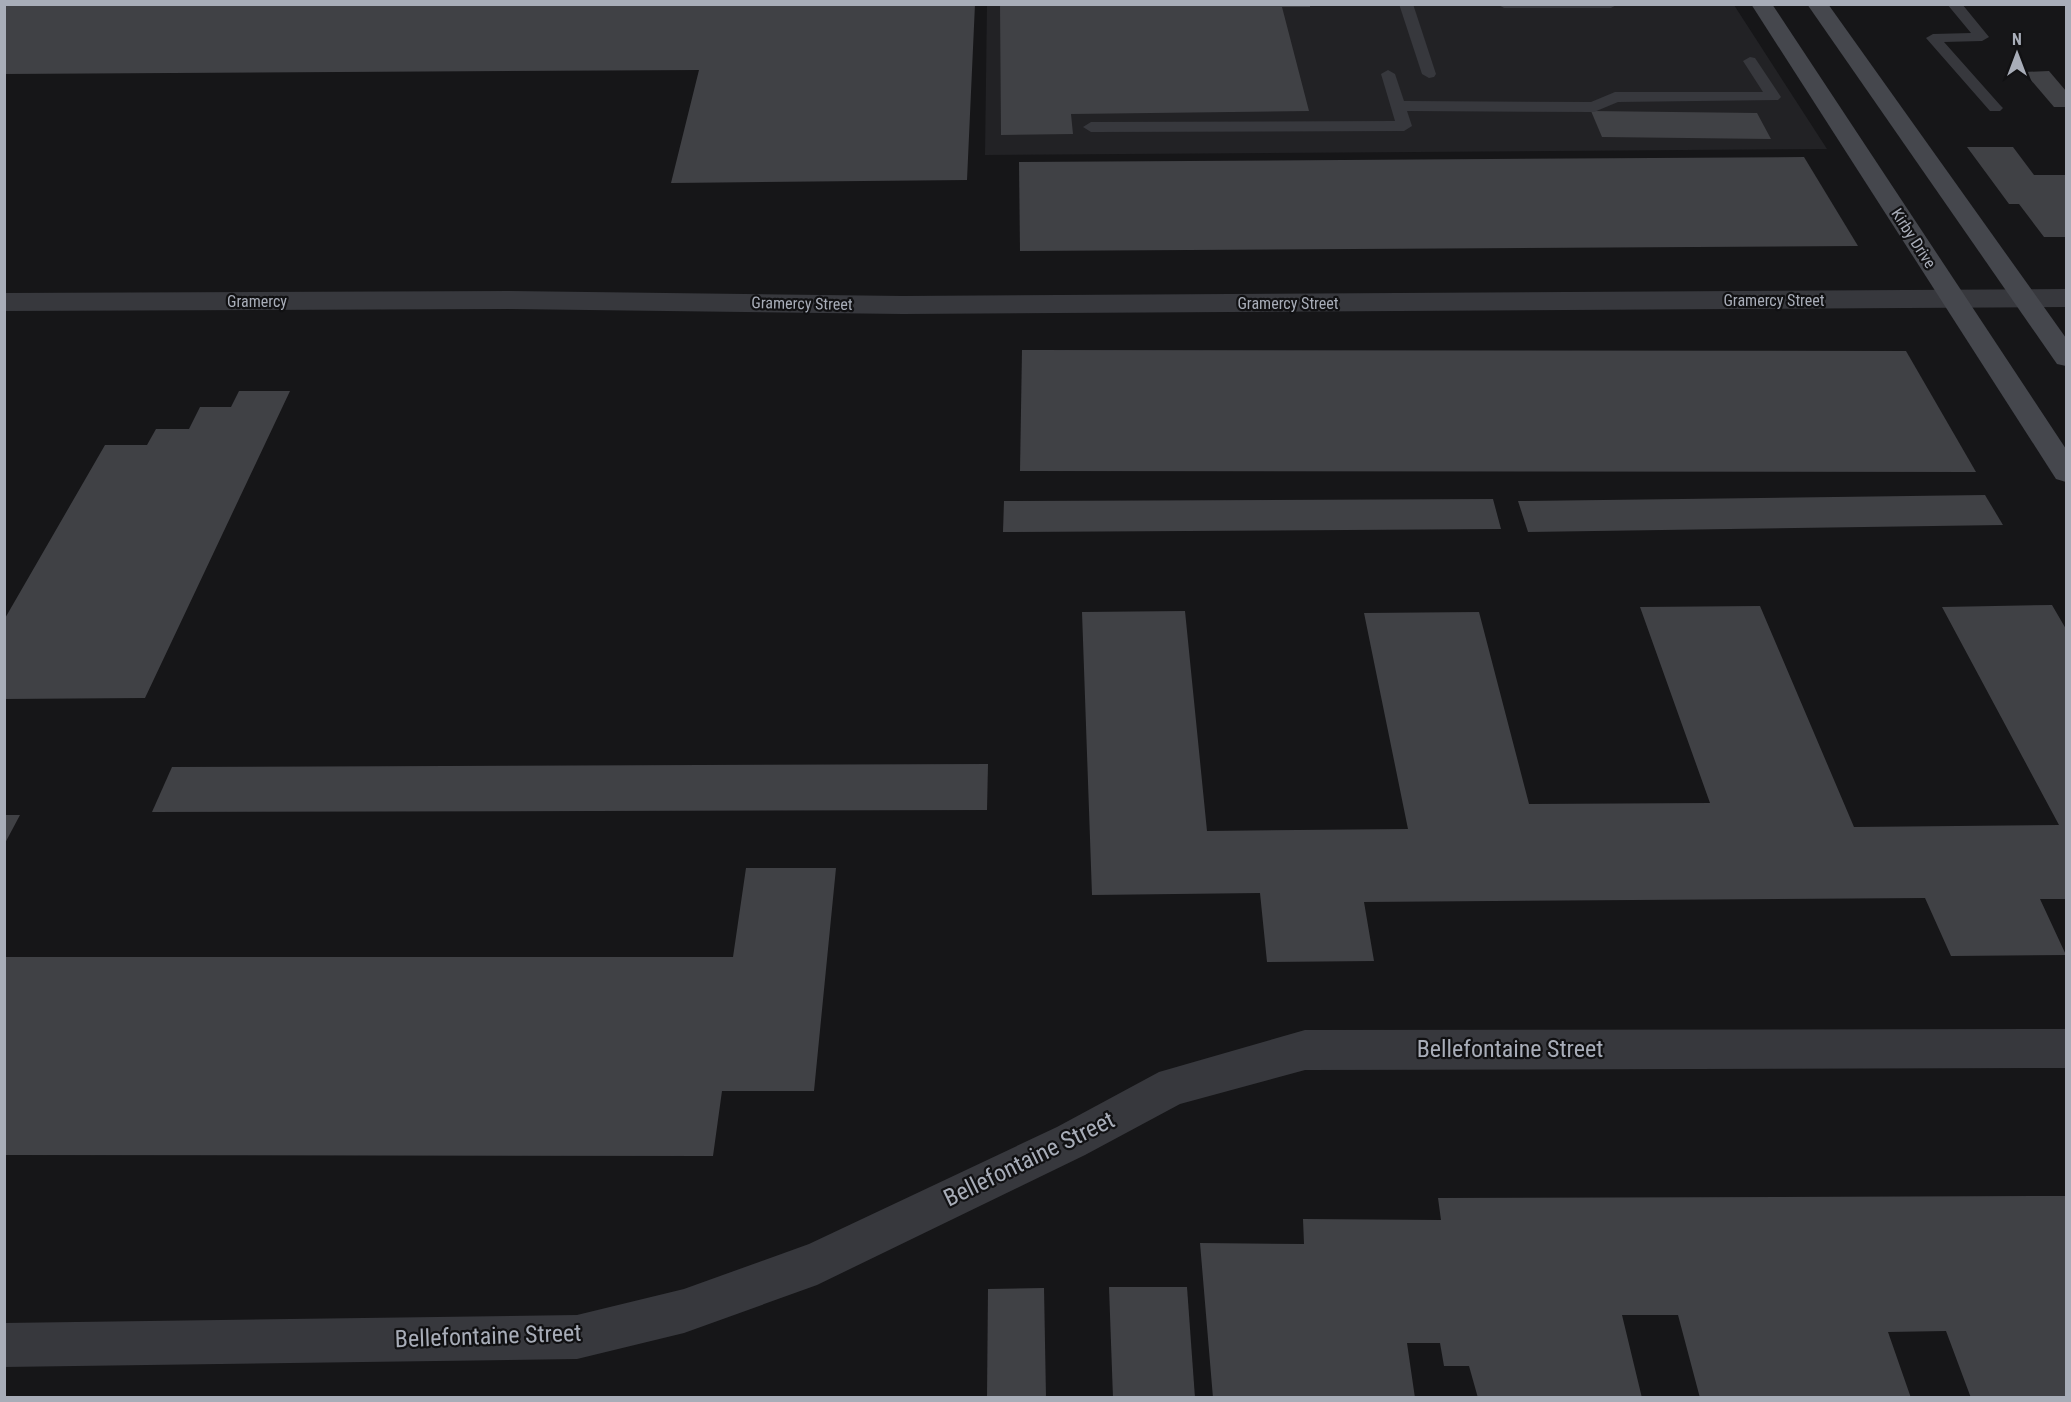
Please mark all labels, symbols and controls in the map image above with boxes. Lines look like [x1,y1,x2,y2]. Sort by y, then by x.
north arrow [1987,24,2047,84]
text: N [2012,30,2022,49]
street label: Kirby Drive [1887,205,1940,272]
street label: Gramercy Street [1723,291,1825,310]
street label: Gramercy [227,292,287,311]
street label: Gramercy Street [751,293,853,314]
street label: Gramercy Street [1237,294,1339,313]
street label: Bellefontaine Street [1417,1035,1603,1063]
street label: Bellefontaine Street [939,1106,1119,1212]
street label: Bellefontaine Street [394,1319,582,1353]

